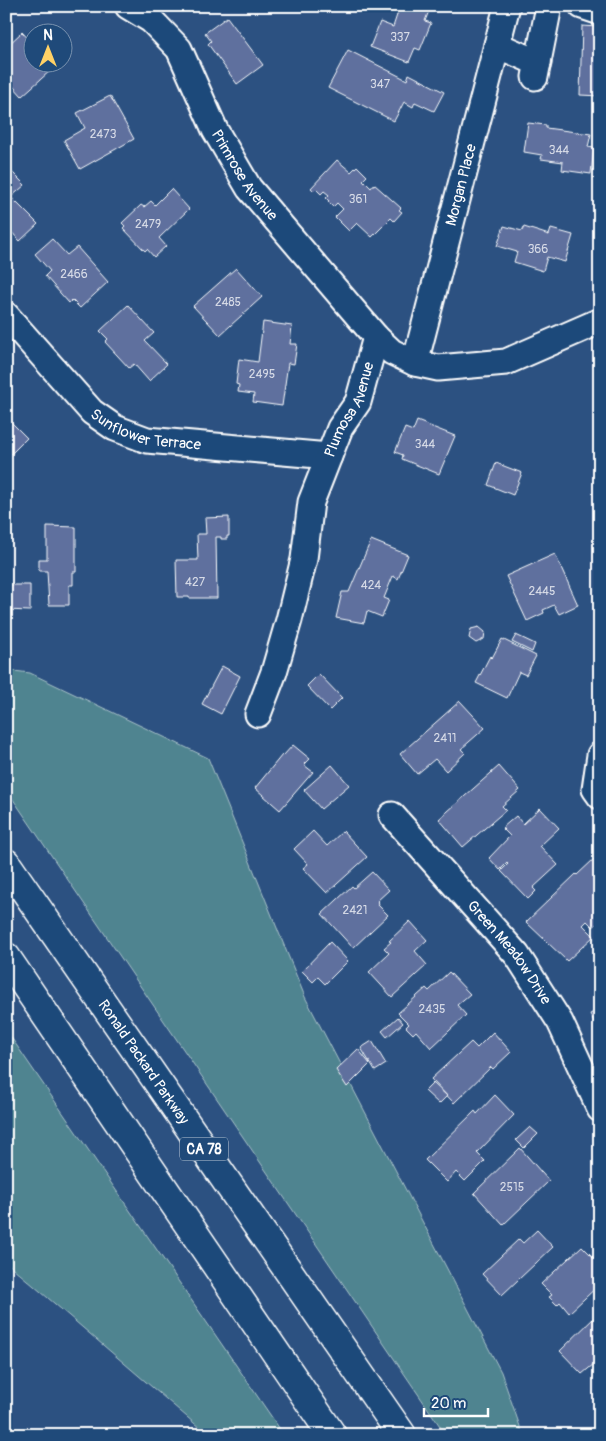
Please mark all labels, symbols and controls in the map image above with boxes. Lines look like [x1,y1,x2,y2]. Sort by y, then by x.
north arrow [22,22,72,72]
text: N [43,27,53,44]
house number: 337 [390,30,411,45]
house number: 347 [370,77,391,92]
house number: 2473 [90,127,117,142]
street label: Primrose Avenue [207,127,282,225]
street label: Morgan Place [442,141,481,228]
house number: 344 [549,143,569,158]
house number: 361 [349,192,367,207]
house number: 2479 [135,217,161,232]
house number: 366 [528,242,548,257]
house number: 2466 [60,267,88,282]
house number: 2485 [215,295,241,310]
street label: Plumosa Avenue [320,359,379,460]
house number: 2495 [249,367,275,382]
street label: Sunflower Terrace [87,405,202,455]
house number: 344 [415,437,435,452]
house number: 427 [185,575,206,590]
house number: 424 [361,578,381,593]
house number: 2445 [528,584,556,599]
house number: 2411 [433,731,457,746]
street label: Green Meadow Drive [463,897,556,1009]
house number: 2421 [342,903,368,918]
street label: Ronald Packard Parkway [94,996,193,1129]
house number: 2435 [419,1002,445,1017]
road number: CA 78 [180,1138,228,1160]
house number: 2515 [500,1180,524,1195]
scale bar [424,1386,487,1418]
text: 20 m [431,1394,466,1413]

